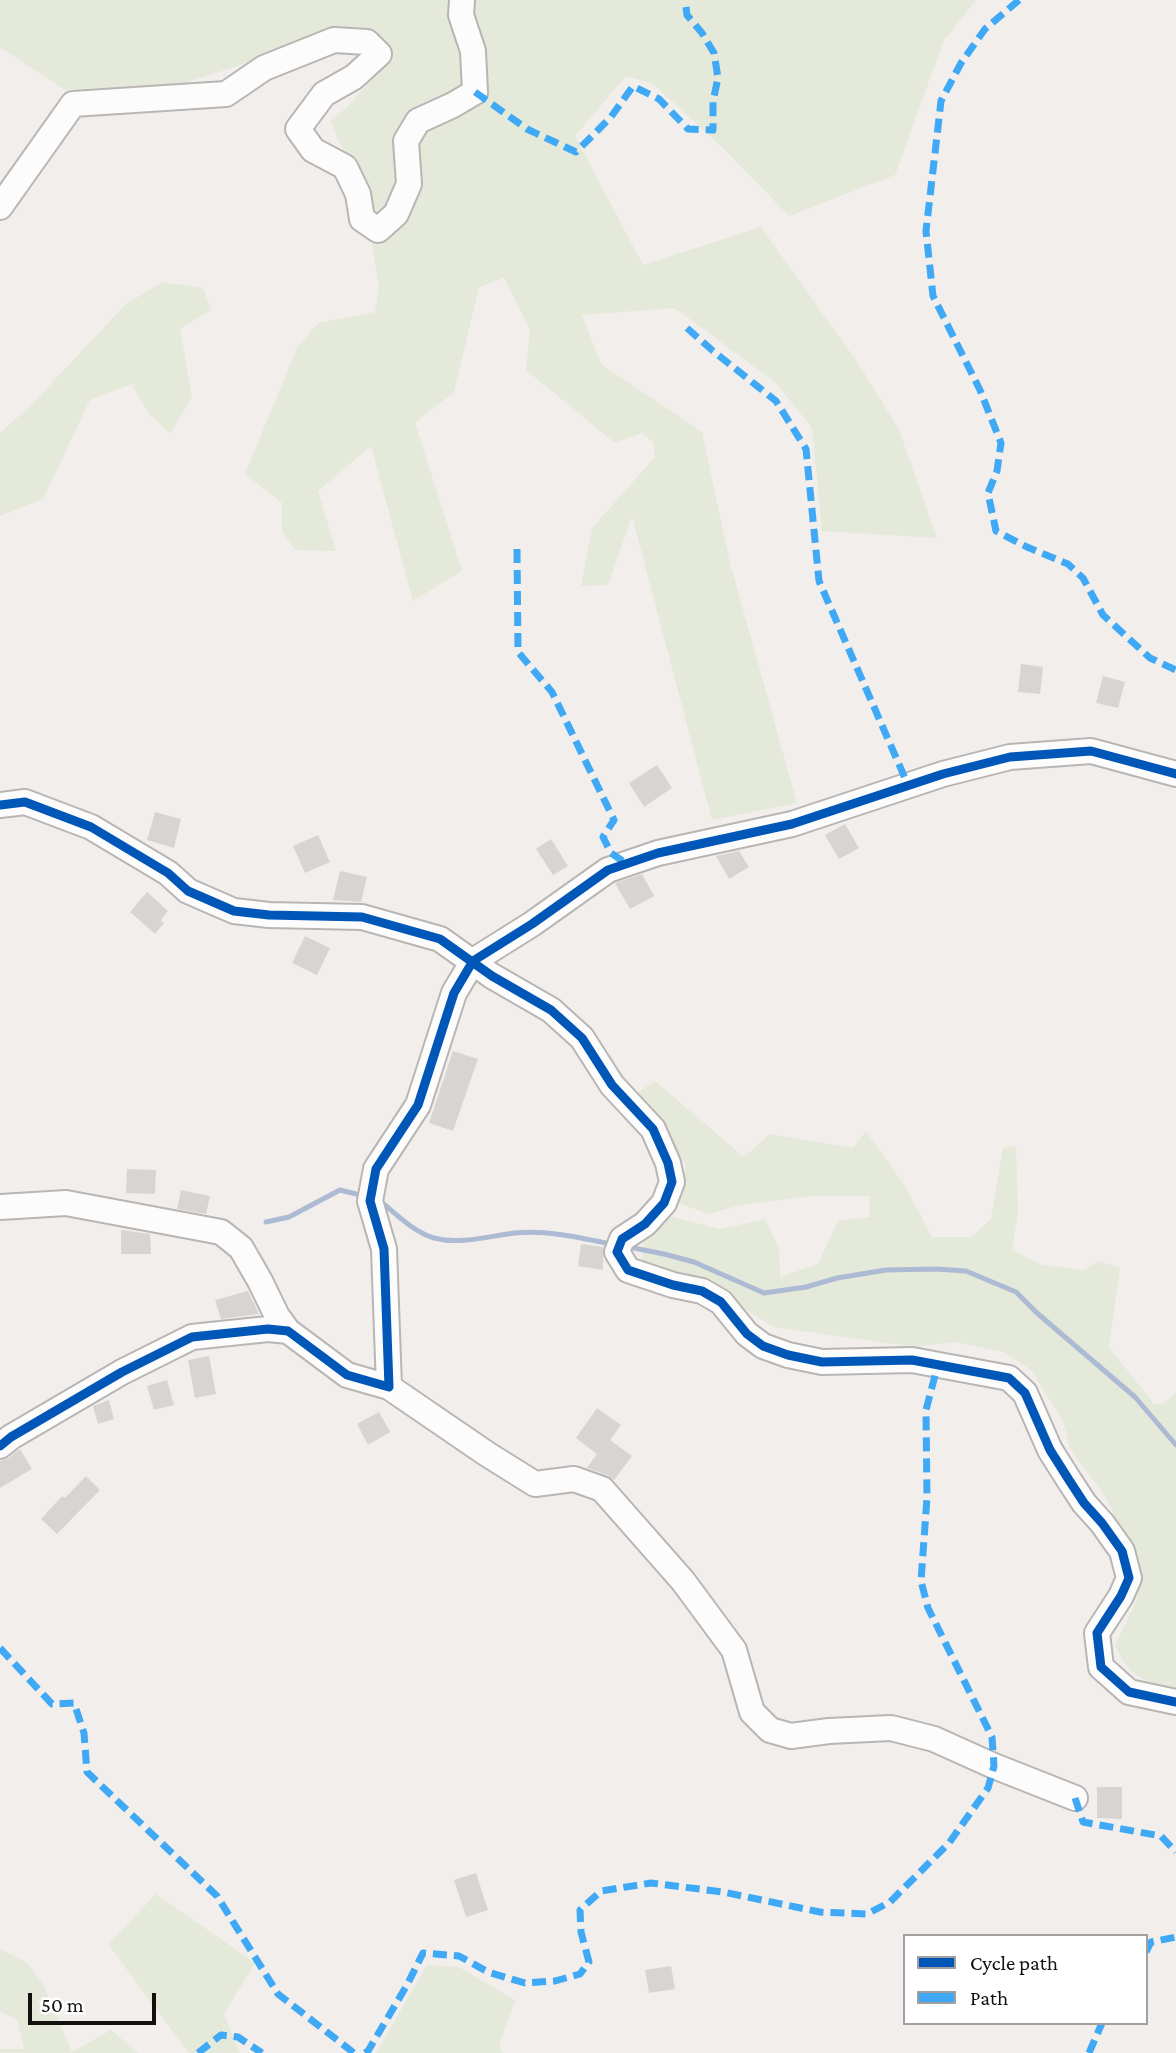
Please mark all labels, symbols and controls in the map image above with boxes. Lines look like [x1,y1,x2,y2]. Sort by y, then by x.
legend [903,1934,1148,2025]
text: Cycle path [970,1951,1058,1975]
scale bar [32,1980,159,2024]
text: Path [970,1986,1008,2010]
text: 50 m [41,1993,84,2017]

